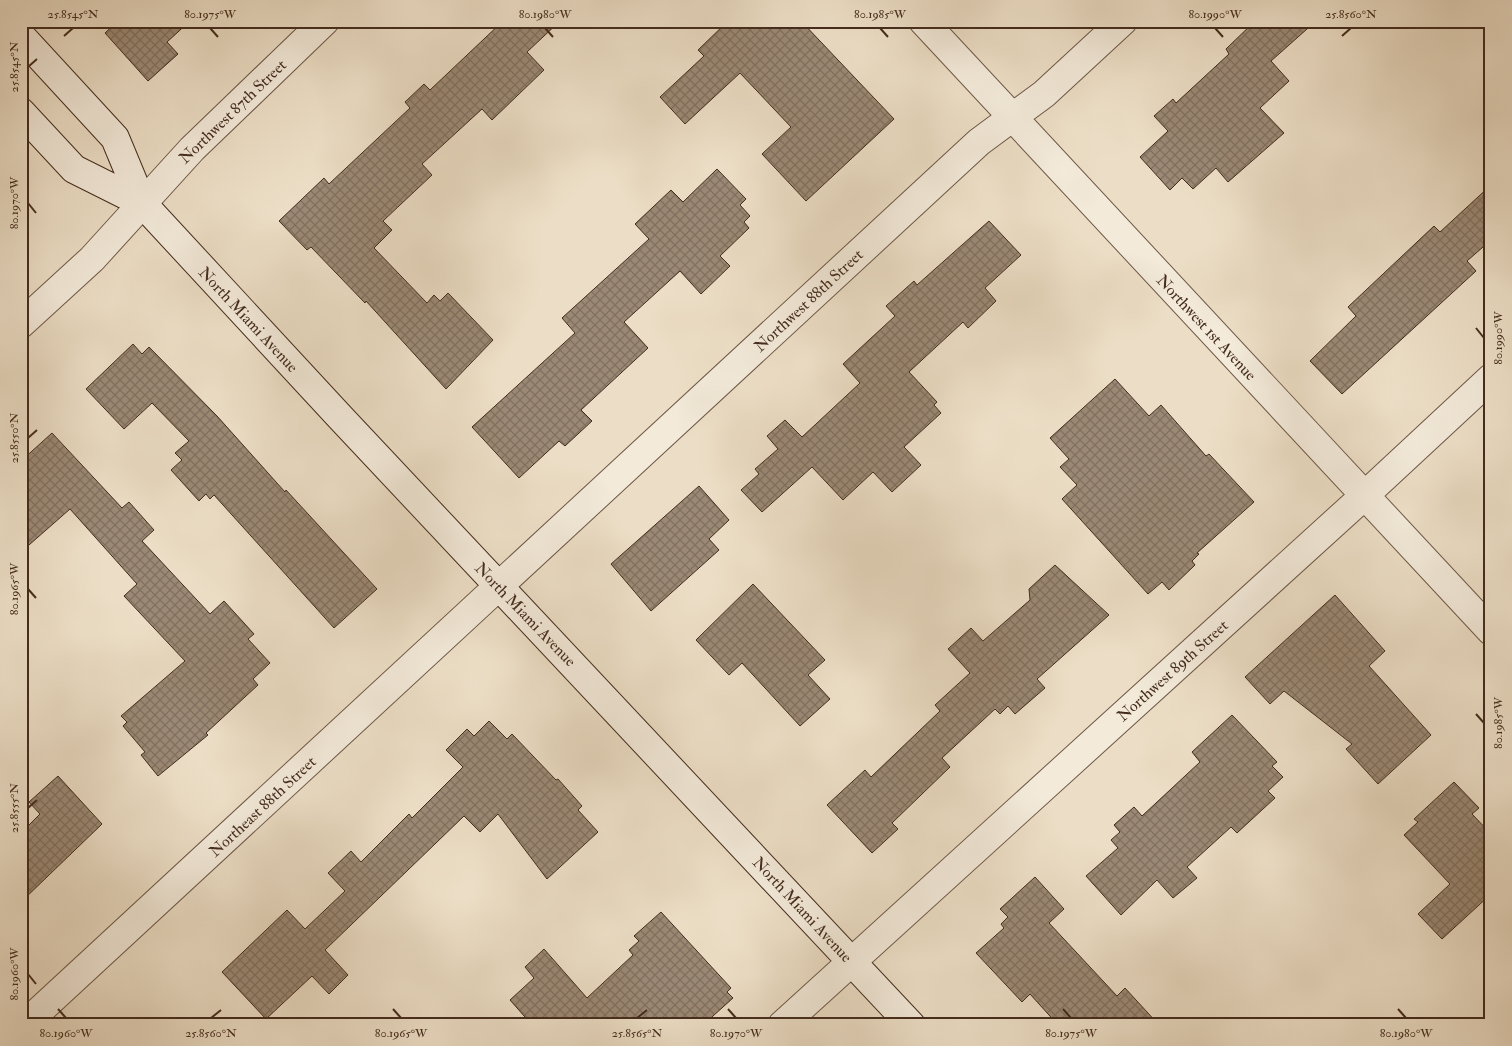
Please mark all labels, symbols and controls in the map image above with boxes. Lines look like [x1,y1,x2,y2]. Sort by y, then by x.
text: 25.8545°N [48,7,99,22]
text: 80.1975°W [184,7,237,22]
text: 80.1980°W [519,7,572,22]
text: 80.1985°W [854,7,907,22]
text: 80.1990°W [1188,7,1242,22]
text: 25.8560°N [1325,7,1377,22]
text: 25.8545°N [7,41,22,92]
street label: Northwest 87th Street [175,55,291,168]
text: 80.1970°W [7,176,22,229]
street label: Northwest 88th Street [750,245,867,356]
street label: North Miami Avenue [194,263,303,377]
street label: Northwest 1st Avenue [1152,271,1261,385]
text: 80.1990°W [1491,311,1506,365]
text: 25.8550°N [7,412,22,463]
street label: North Miami Avenue [470,558,580,671]
text: 80.1965°W [7,562,22,615]
street label: Northwest 89th Street [1113,616,1232,726]
text: 80.1985°W [1491,696,1506,749]
street label: Northeast 88th Street [205,752,320,861]
text: 25.8555°N [7,783,22,833]
street label: North Miami Avenue [748,853,857,967]
text: 80.1960°W [7,947,22,1001]
text: 80.1960°W [39,1026,93,1041]
text: 25.8560°N [185,1026,237,1041]
text: 80.1965°W [375,1026,428,1041]
text: 25.8565°N [612,1026,663,1041]
text: 80.1970°W [710,1026,763,1041]
text: 80.1975°W [1045,1026,1098,1041]
text: 80.1980°W [1380,1026,1433,1041]

